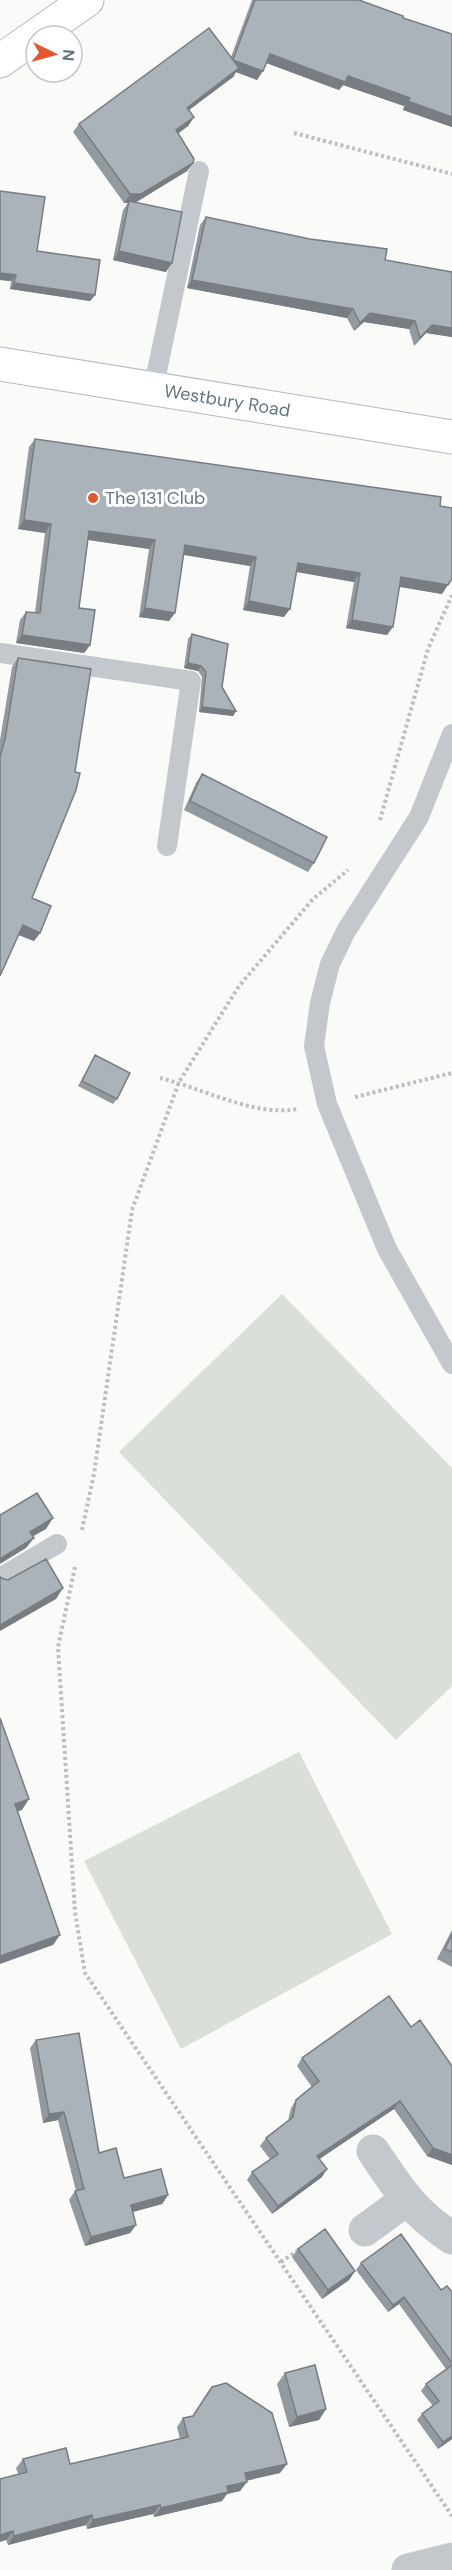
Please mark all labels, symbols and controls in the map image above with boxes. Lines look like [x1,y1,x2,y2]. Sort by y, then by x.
north arrow [24,24,84,84]
text: N [57,49,79,62]
street label: Westbury Road [162,379,292,423]
place label: The 131 Club [105,486,205,510]
marker: The 131 Club [86,491,100,505]

